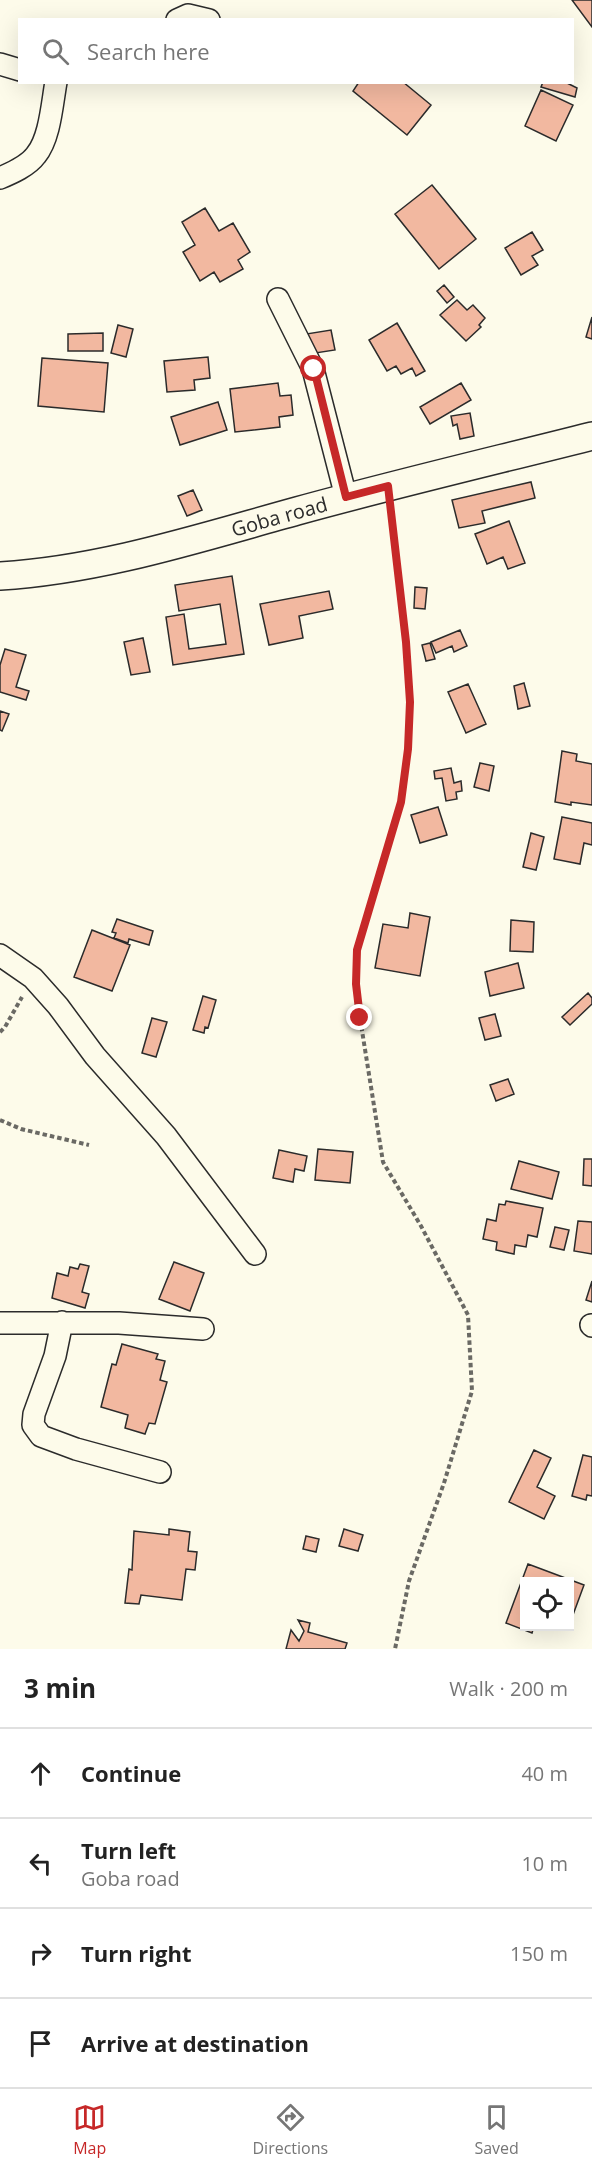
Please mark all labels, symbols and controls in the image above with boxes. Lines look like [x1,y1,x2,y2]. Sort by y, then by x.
search box [18,18,574,84]
icon: search [39,35,72,68]
text: Search here [87,36,210,66]
route start [300,355,326,381]
street label: Goba road [228,490,330,542]
route end [346,1004,372,1030]
map controls [520,1577,574,1631]
button: locate [520,1577,574,1631]
text: 3 min [24,1670,96,1706]
text: Walk · 200 m [449,1675,568,1702]
icon: ahead [24,1757,57,1790]
text: Continue [81,1758,181,1788]
text: 40 m [521,1760,568,1787]
text: Turn left [81,1835,176,1865]
icon: left [24,1847,57,1880]
text: 10 m [521,1850,568,1877]
text: Goba road [81,1865,180,1892]
icon: right [24,1937,57,1970]
text: Turn right [81,1938,192,1968]
text: 150 m [510,1940,568,1967]
icon: arrive [24,2027,57,2060]
text: Arrive at destination [81,2028,309,2058]
tab: Map [73,2101,106,2159]
tab: Directions [253,2101,328,2159]
tab: Saved [474,2101,519,2159]

